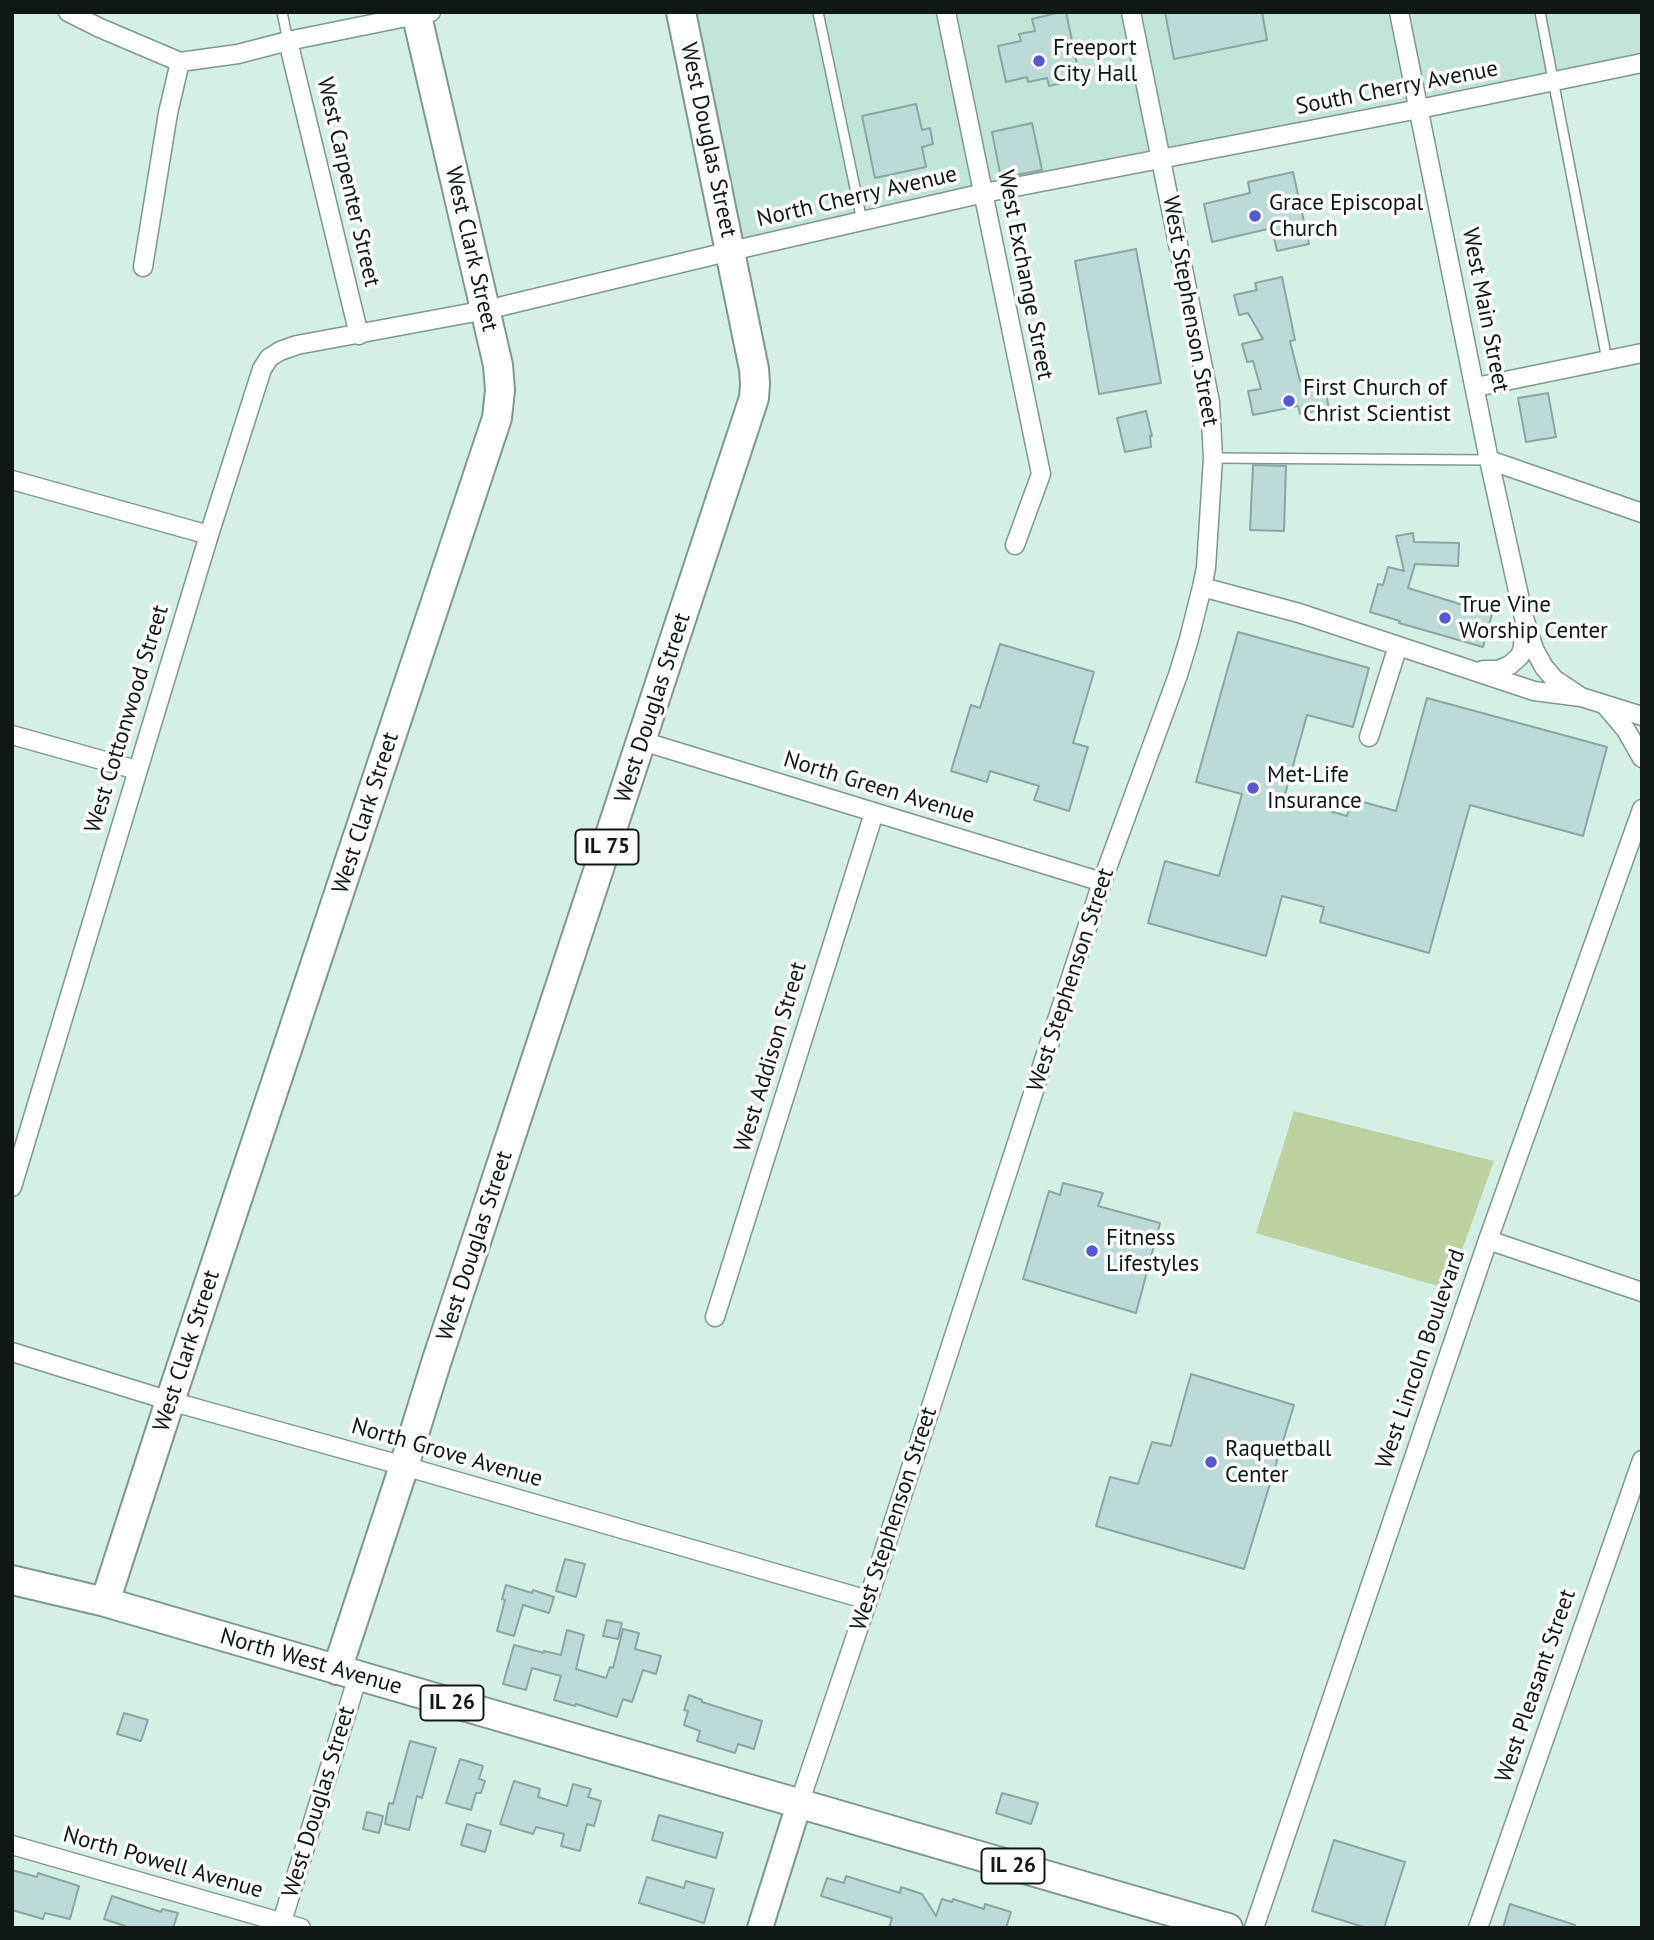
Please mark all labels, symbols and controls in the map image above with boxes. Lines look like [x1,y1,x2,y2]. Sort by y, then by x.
place label: Freeport City Hall [1053,34,1137,88]
street label: West Douglas Street [674,40,742,240]
marker: Freeport City Hall [1031,53,1047,69]
street label: South Cherry Avenue [1294,55,1500,121]
street label: West Carpenter Street [310,75,386,289]
street label: North Cherry Avenue [754,161,960,233]
street label: West Clark Street [439,164,503,334]
street label: West Exchange Street [991,168,1059,382]
place label: Grace Episcopal Church [1269,189,1423,243]
street label: West Stephenson Street [1156,194,1224,428]
marker: Grace Episcopal Church [1247,208,1263,224]
street label: West Main Street [1456,226,1514,394]
place label: First Church of Christ Scientist [1303,374,1451,428]
marker: First Church of Christ Scientist [1281,393,1297,409]
place label: True Vine Worship Center [1459,591,1608,645]
street label: West Cottonwood Street [79,602,175,836]
street label: West Douglas Street [609,609,697,807]
marker: True Vine Worship Center [1437,610,1453,626]
street label: West Clark Street [327,729,405,897]
street label: North Green Avenue [780,746,978,830]
place label: Met-Life Insurance [1267,761,1362,815]
marker: Met-Life Insurance [1245,780,1261,796]
road number: IL 75 [576,830,638,864]
street label: West Stephenson Street [1022,865,1120,1095]
street label: West Addison Street [729,959,813,1155]
street label: West Douglas Street [431,1147,519,1345]
place label: Fitness Lifestyles [1106,1224,1199,1278]
marker: Fitness Lifestyles [1084,1243,1100,1259]
street label: West Lincoln Boulevard [1370,1246,1472,1472]
street label: West Clark Street [148,1267,226,1435]
street label: West Stephenson Street [845,1404,943,1634]
street label: North Grove Avenue [348,1413,546,1493]
place label: Raquetball Center [1225,1435,1331,1489]
marker: Raquetball Center [1203,1454,1219,1470]
street label: West Pleasant Street [1490,1586,1582,1786]
street label: North West Avenue [217,1623,405,1701]
road number: IL 26 [420,1686,484,1720]
street label: West Douglas Street [277,1703,361,1901]
street label: North Powell Avenue [60,1821,266,1905]
road number: IL 26 [982,1848,1044,1884]

